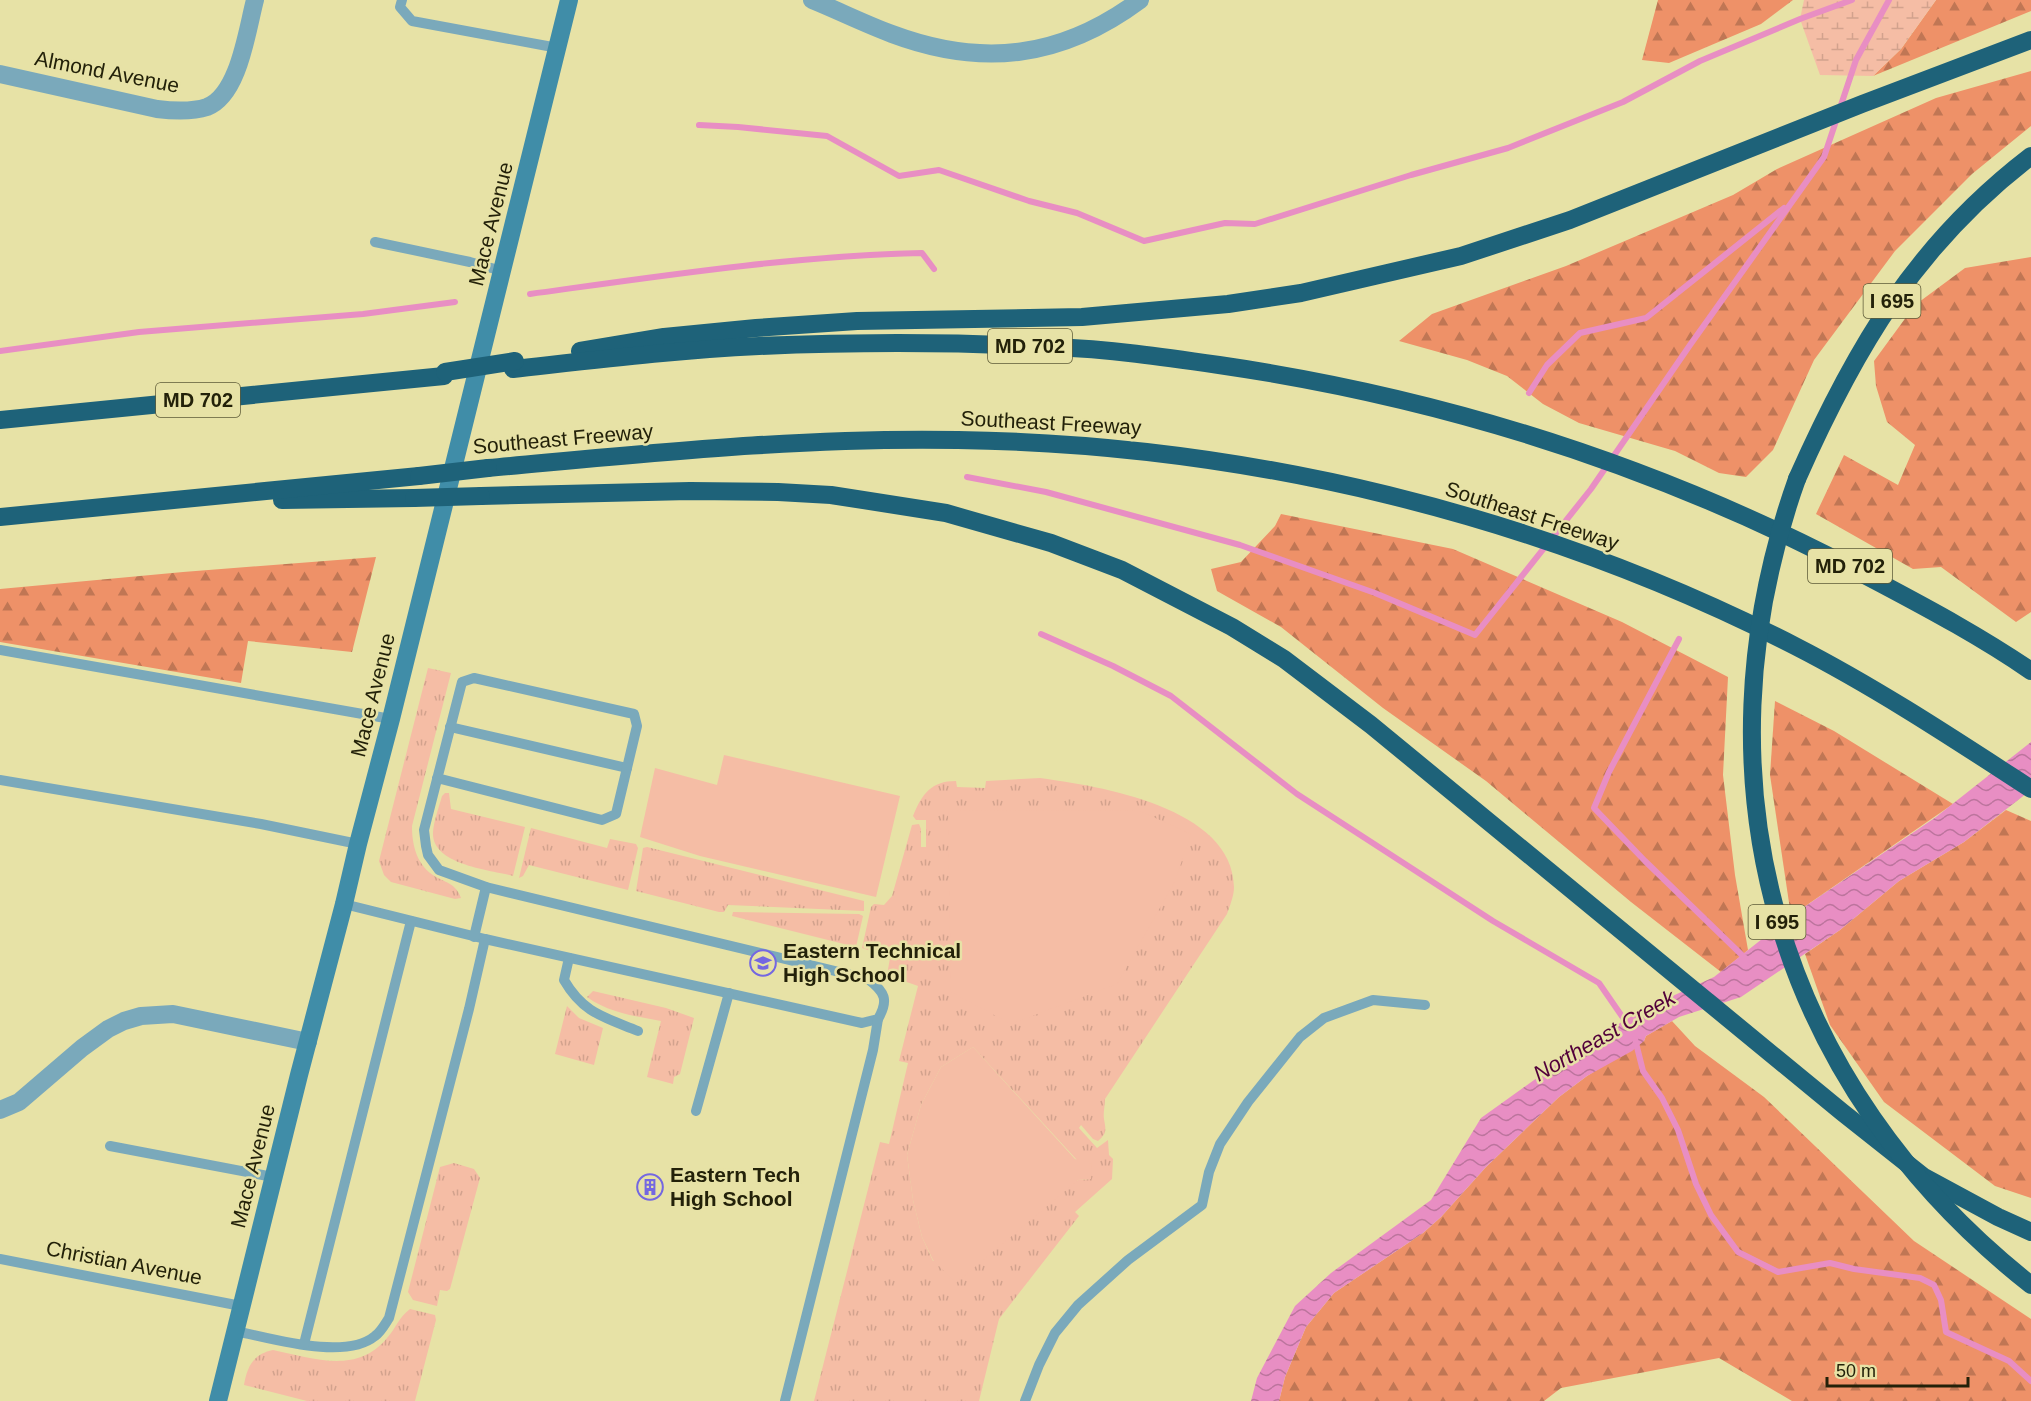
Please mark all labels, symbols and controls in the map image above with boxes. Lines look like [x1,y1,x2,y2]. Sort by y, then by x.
street label: Almond Avenue [33,46,181,97]
street label: Mace Avenue [464,160,517,288]
road number: I 695 [1864,284,1920,318]
road number: MD 702 [988,329,1072,363]
road number: MD 702 [156,383,240,417]
street label: Southeast Freeway [960,406,1142,439]
street label: Southeast Freeway [472,419,655,458]
street label: Southeast Freeway [1443,477,1622,555]
road number: MD 702 [1808,549,1892,583]
street label: Mace Avenue [346,631,399,759]
road number: I 695 [1748,905,1806,939]
place label: Eastern Technical High School [783,939,961,986]
school or university icon: Eastern Technical High School [748,948,778,978]
water label: Northeast Creek [1529,984,1681,1086]
street label: Mace Avenue [226,1102,279,1230]
place label: Eastern Tech High School [670,1163,800,1210]
building icon: Eastern Tech High School [635,1172,665,1202]
street label: Christian Avenue [44,1236,204,1289]
scale bar [1827,1350,1968,1388]
text: 50 m [1836,1361,1876,1381]

